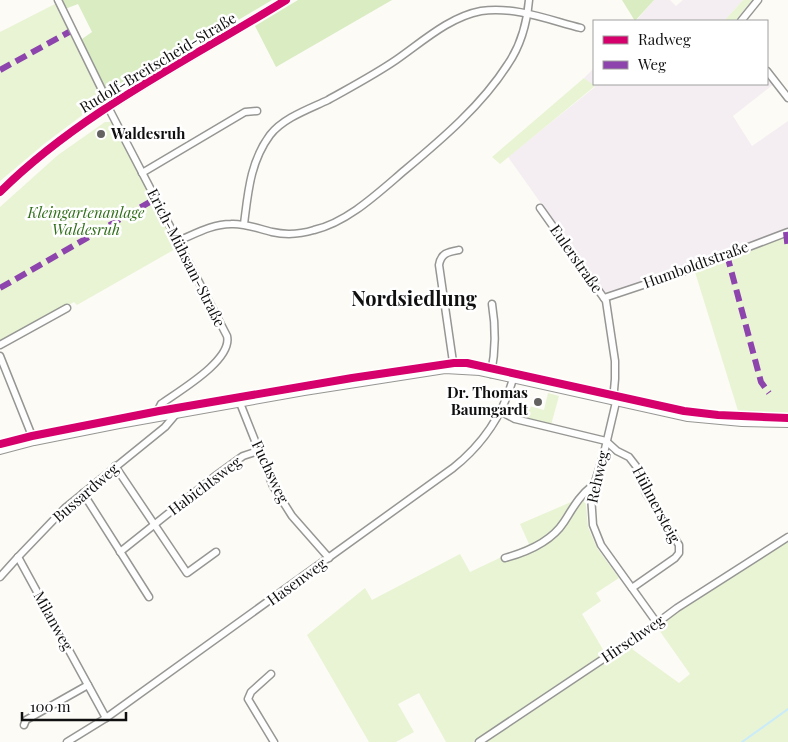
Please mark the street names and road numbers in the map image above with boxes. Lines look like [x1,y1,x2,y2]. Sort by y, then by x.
street label: Rudolf-Breitscheid-Straße [75,7,239,117]
street label: Erich-Mühsam-Straße [143,185,230,330]
street label: Eulerstraße [546,220,608,296]
street label: Humboldtstraße [640,236,751,292]
street label: Fuchsweg [248,437,294,506]
street label: Rehweg [581,449,613,505]
street label: Habichtsweg [164,451,245,519]
street label: Bussardweg [48,458,123,526]
street label: Hühnersteig [628,463,685,546]
street label: Hasenweg [263,553,330,610]
street label: Milanweg [29,587,78,654]
street label: Hirschweg [597,610,668,667]

